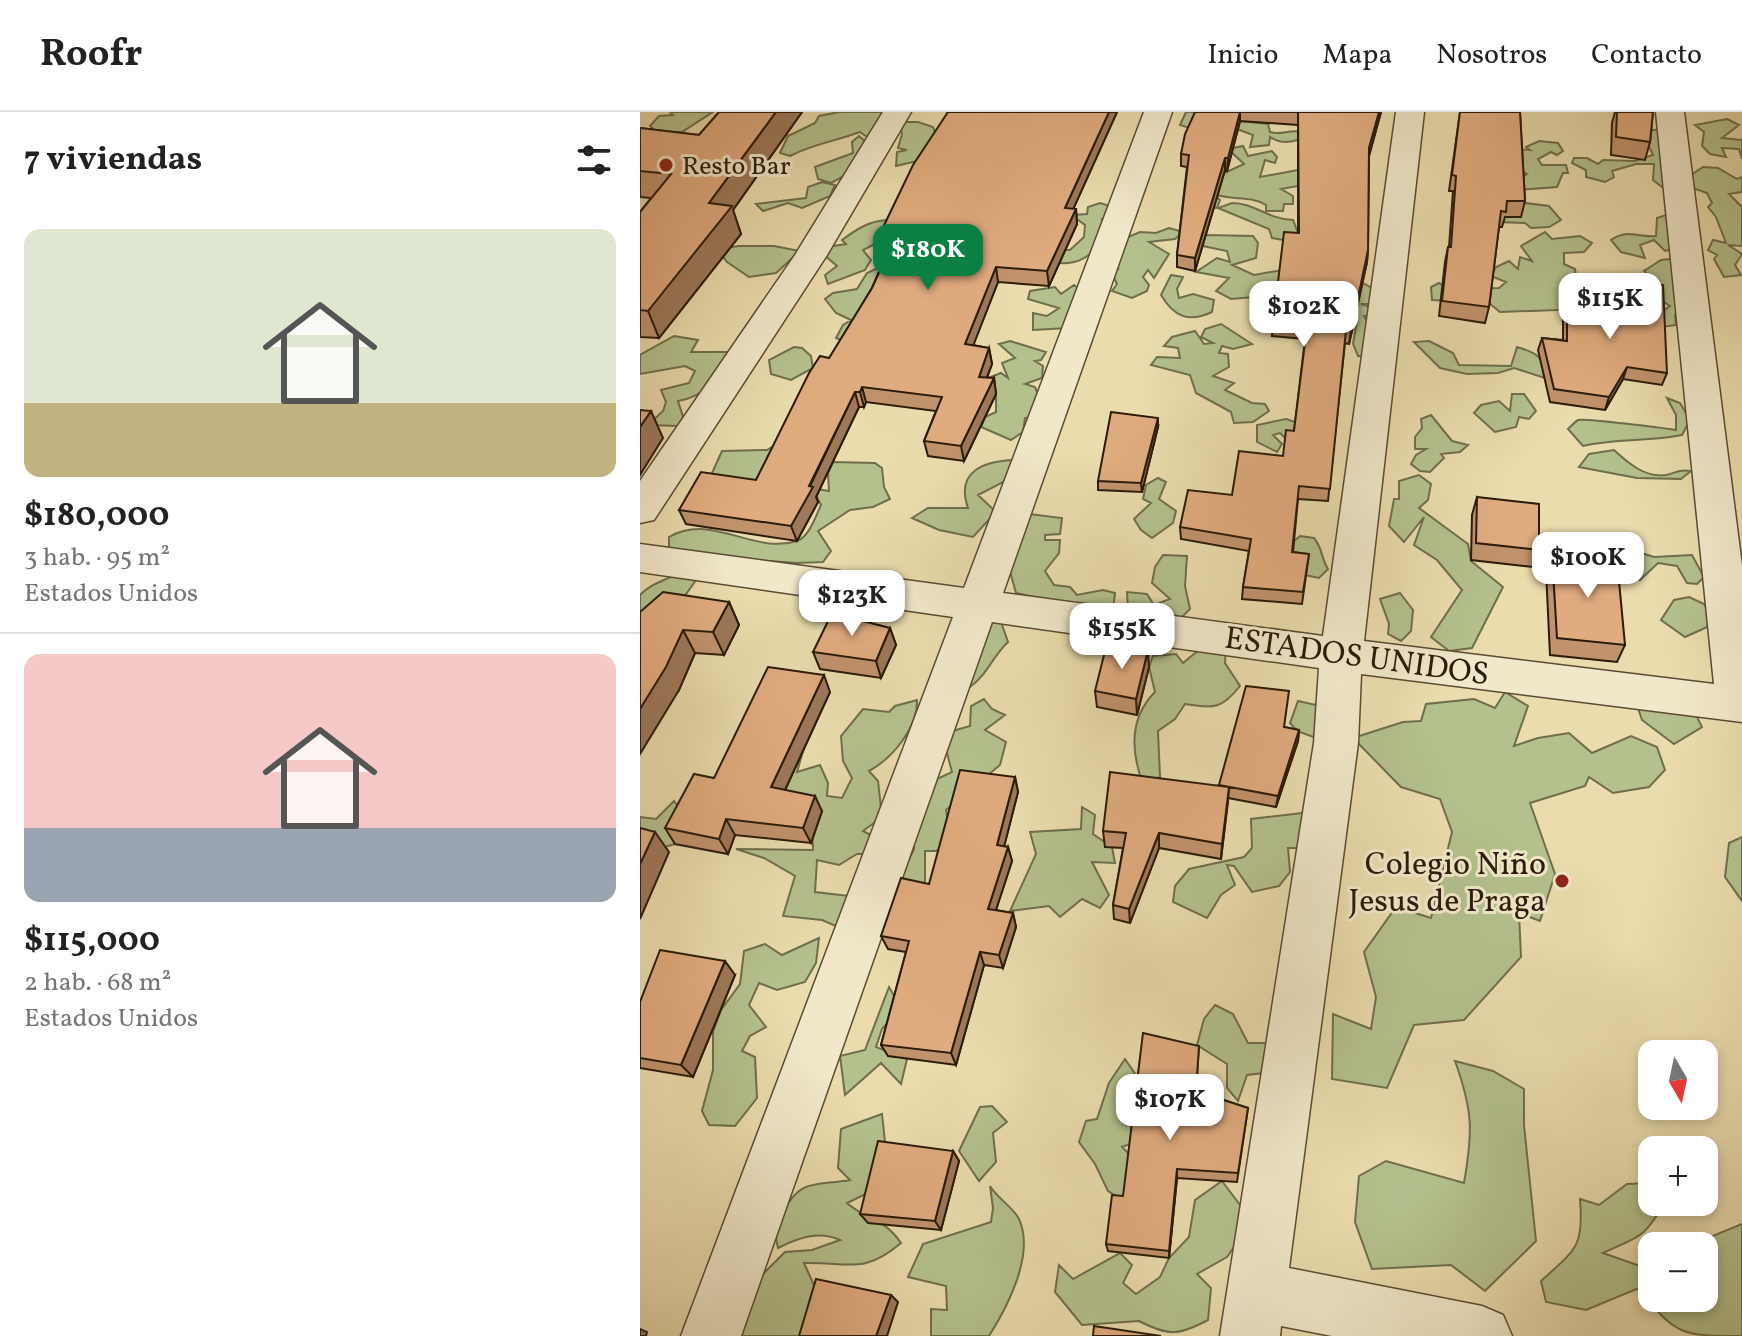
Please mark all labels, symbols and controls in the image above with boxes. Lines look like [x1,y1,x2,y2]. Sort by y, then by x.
text: Roofr [40,29,142,82]
text: Inicio [1207,36,1278,75]
text: Mapa [1322,36,1392,75]
text: Nosotros [1436,36,1547,75]
text: Contacto [1591,36,1702,75]
text: 7 viviendas [24,137,202,184]
icon: filters [572,138,616,182]
place label: Resto Bar [682,149,791,185]
marker: Resto Bar [657,156,675,174]
pin: $180K [872,224,984,292]
text: $180K [891,232,965,268]
pin: $115K [1554,273,1666,341]
icon: home [248,281,392,425]
pin: $102K [1248,281,1360,349]
text: $115K [1577,281,1643,317]
text: $102K [1267,289,1341,325]
text: $180,000 [24,493,169,540]
pin: $100K [1532,532,1644,600]
text: 3 hab. · 95 m² [24,540,170,576]
text: $100K [1550,540,1626,576]
pin: $123K [796,570,908,638]
text: Estados Unidos [24,576,198,612]
text: $123K [817,578,887,614]
pin: $155K [1066,603,1178,671]
text: $155K [1088,611,1156,647]
street label: ESTADOS UNIDOS [1222,618,1492,698]
icon: home [248,706,392,850]
place label: Colegio Niño Jesus de Praga [1349,844,1546,925]
marker: Colegio Niño Jesus de Praga [1553,872,1571,890]
text: $115,000 [24,918,160,965]
text: 2 hab. · 68 m² [24,965,171,1001]
text: Estados Unidos [24,1001,198,1037]
north arrow [1638,1040,1718,1120]
map controls [1638,1040,1718,1312]
pin: $107K [1114,1074,1226,1142]
text: $107K [1134,1082,1206,1118]
button: + [1638,1136,1718,1216]
button: − [1638,1232,1718,1312]

